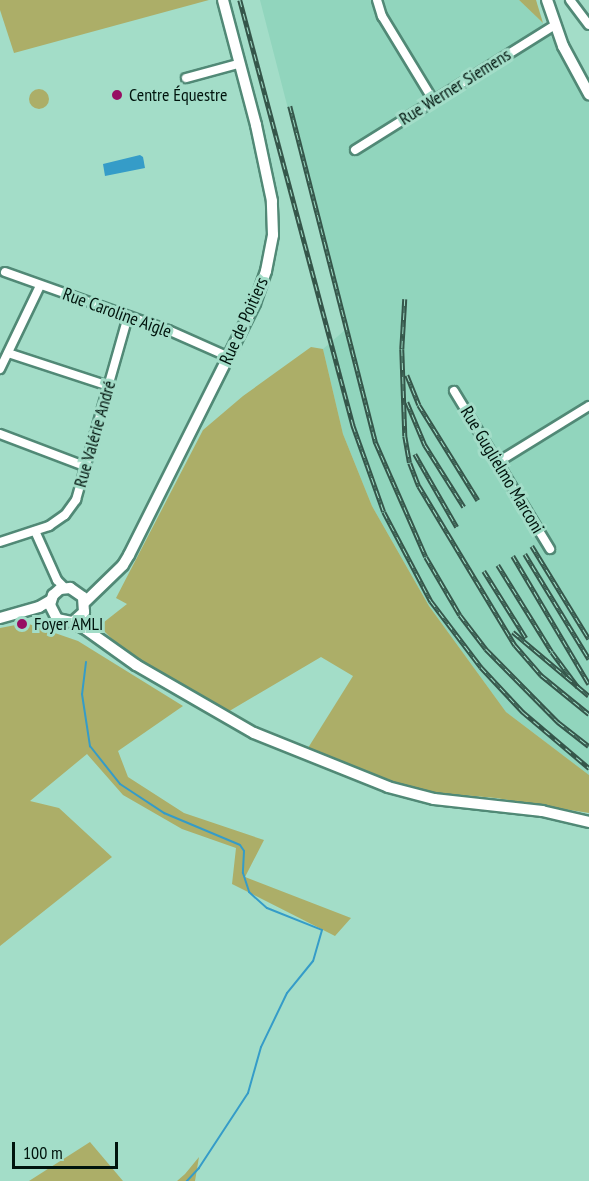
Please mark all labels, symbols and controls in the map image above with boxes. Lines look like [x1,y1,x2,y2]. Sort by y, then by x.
street label: Rue Werner Siemens [395,44,515,130]
place label: Centre Équestre [129,84,227,106]
marker: Centre Équestre [110,88,124,102]
street label: Rue de Poitiers [215,274,273,368]
street label: Rue Caroline Aigle [59,283,175,343]
street label: Rue Valérie André [69,378,121,490]
street label: Rue Guglielmo Marconi [456,403,548,537]
place label: Foyer AMLI [34,613,104,635]
marker: Foyer AMLI [15,617,29,631]
scale bar [15,1130,122,1168]
text: 100 m [23,1141,63,1164]

